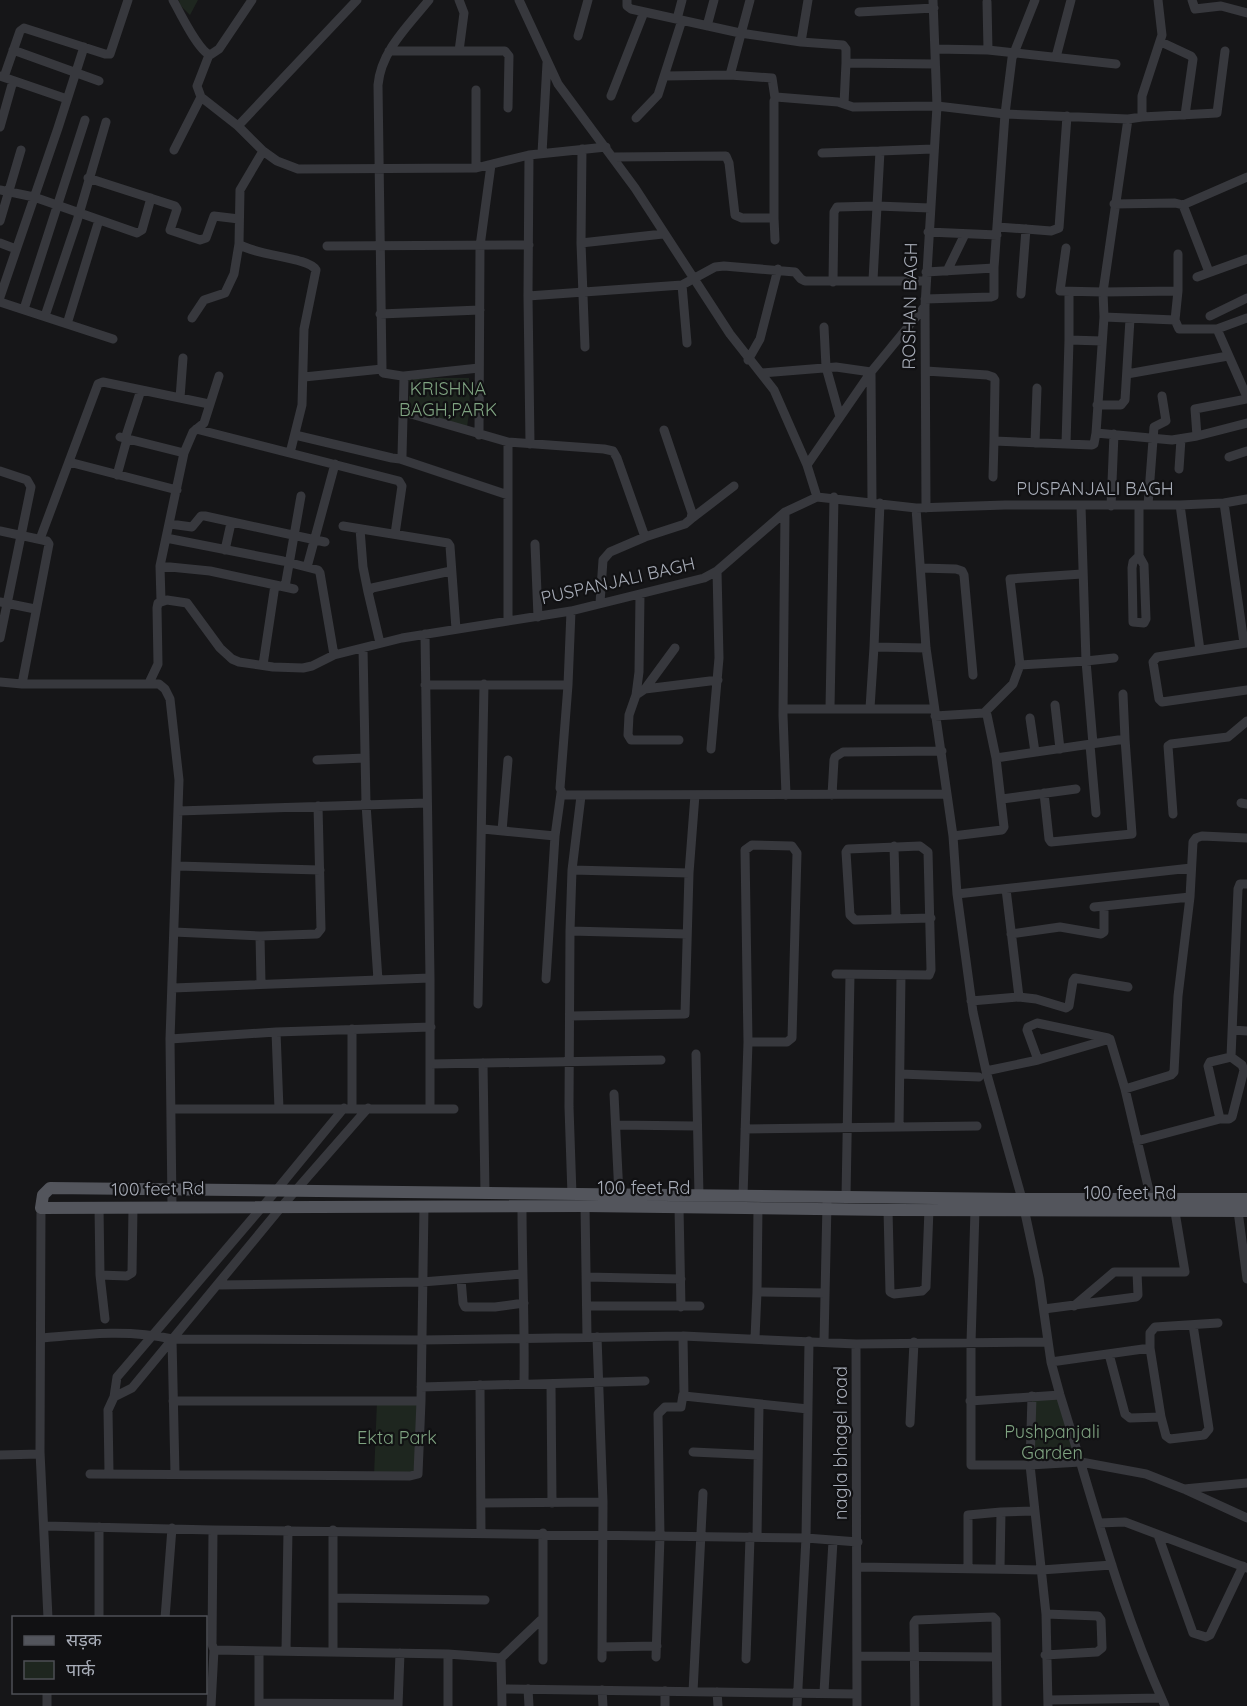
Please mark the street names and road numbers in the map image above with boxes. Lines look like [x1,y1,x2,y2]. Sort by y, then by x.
street label: ROSHAN BAGH [897,242,922,370]
street label: PUSPANJALI BAGH [1016,477,1174,500]
street label: PUSPANJALI BAGH [538,552,697,609]
street label: 100 feet Rd [111,1176,205,1201]
street label: 100 feet Rd [597,1176,691,1199]
street label: 100 feet Rd [1083,1181,1177,1204]
street label: nagla bhagel road [829,1366,852,1520]

